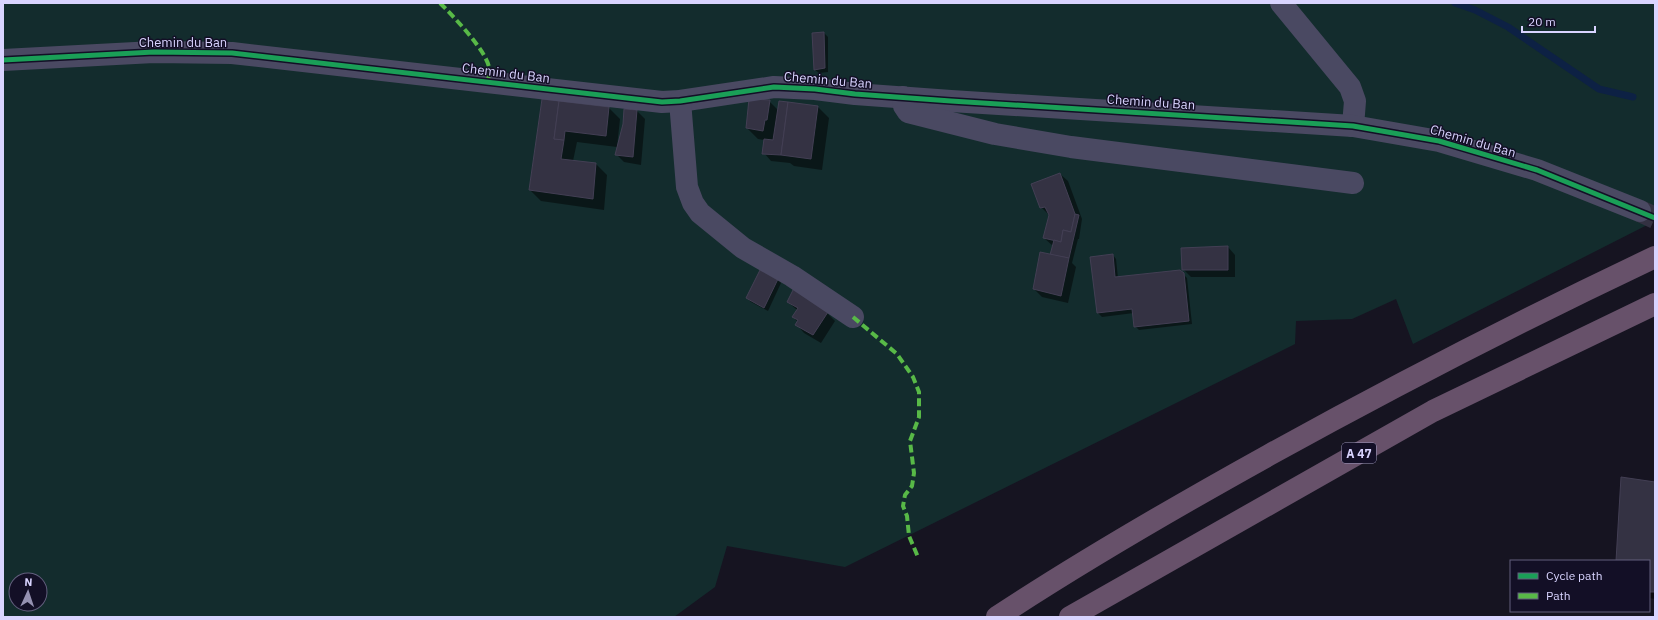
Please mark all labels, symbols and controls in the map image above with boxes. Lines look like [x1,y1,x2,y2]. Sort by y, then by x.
scale bar [1522,8,1595,34]
text: 20 m [1528,14,1556,29]
street label: Chemin du Ban [139,34,227,51]
street label: Chemin du Ban [461,59,551,87]
street label: Chemin du Ban [783,68,873,92]
street label: Chemin du Ban [1106,90,1196,114]
street label: Chemin du Ban [1428,121,1518,161]
road number: A 47 [1342,443,1376,463]
legend [1510,560,1650,612]
text: Cycle path [1546,568,1603,583]
north arrow [8,572,48,612]
text: N [24,575,33,589]
text: Path [1546,588,1571,603]

